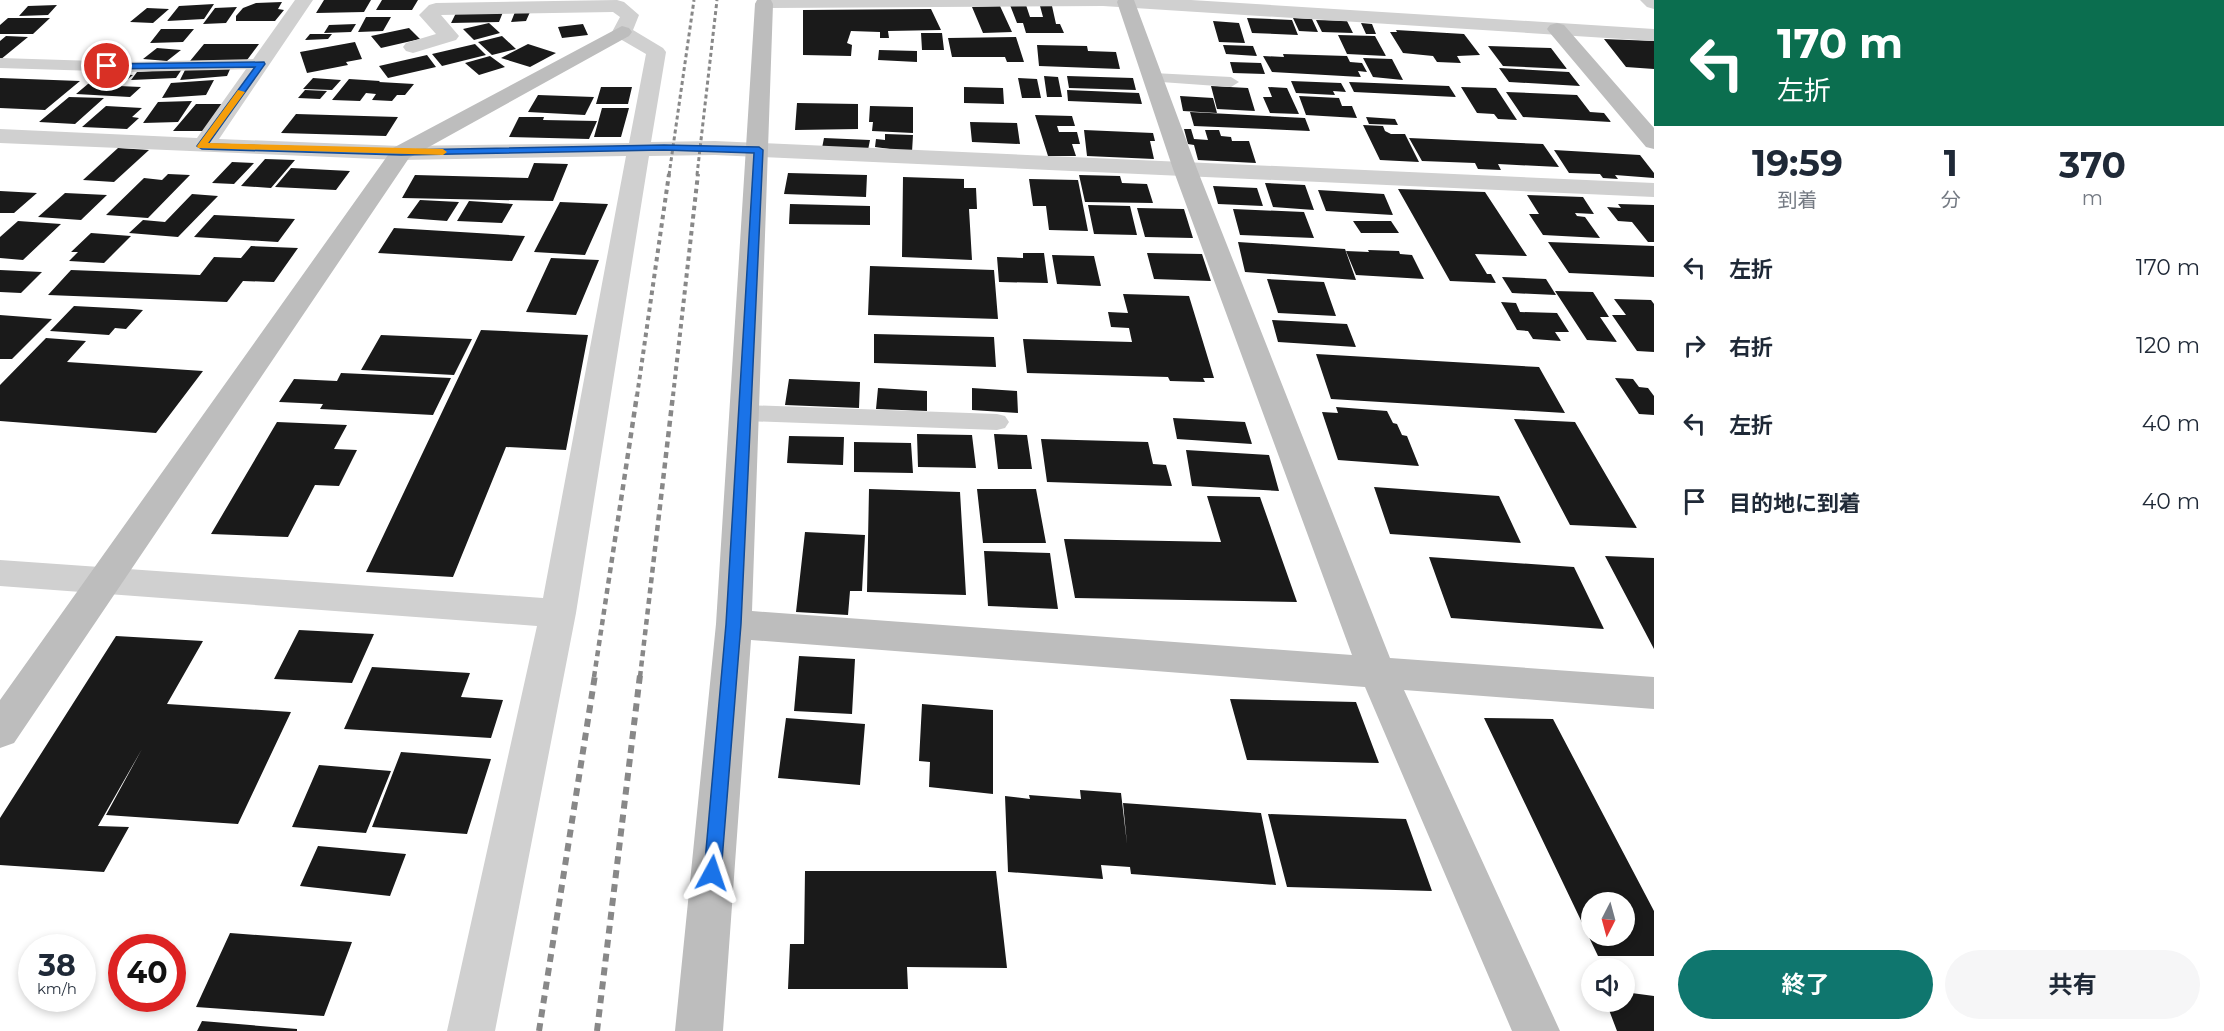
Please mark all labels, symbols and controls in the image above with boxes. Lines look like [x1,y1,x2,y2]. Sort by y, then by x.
text: 170 m [1777,17,1903,69]
icon: left [1678,24,1756,102]
pin [81,40,132,91]
icon: arrive [90,49,123,82]
text: 左折 [1777,74,1831,107]
text: 19:59 [1752,141,1843,185]
text: 1 [1944,141,1958,185]
text: 370 [2059,143,2126,187]
text: m [2082,186,2103,210]
text: 到着 [1777,188,1817,212]
text: 分 [1941,188,1961,212]
icon: left [1678,251,1711,284]
text: 170 m [2136,254,2200,281]
text: 左折 [1729,256,1773,283]
icon: right [1678,329,1711,362]
text: 120 m [2136,332,2200,359]
text: 右折 [1729,334,1773,361]
icon: left [1678,407,1711,440]
text: 40 m [2142,410,2200,437]
text: 左折 [1729,412,1773,439]
icon: arrive [1678,485,1711,518]
text: 40 m [2142,488,2200,515]
text: 目的地に到着 [1729,490,1861,517]
position arrow [680,841,744,905]
north arrow [1581,892,1635,946]
map controls [1581,892,1635,1012]
speed limit sign: 40 [108,934,186,1012]
text: 38 [38,947,76,984]
button: 終了 [1678,950,1933,1019]
button: 共有 [1945,950,2200,1019]
button: sound [1581,958,1635,1012]
text: km/h [37,979,77,998]

